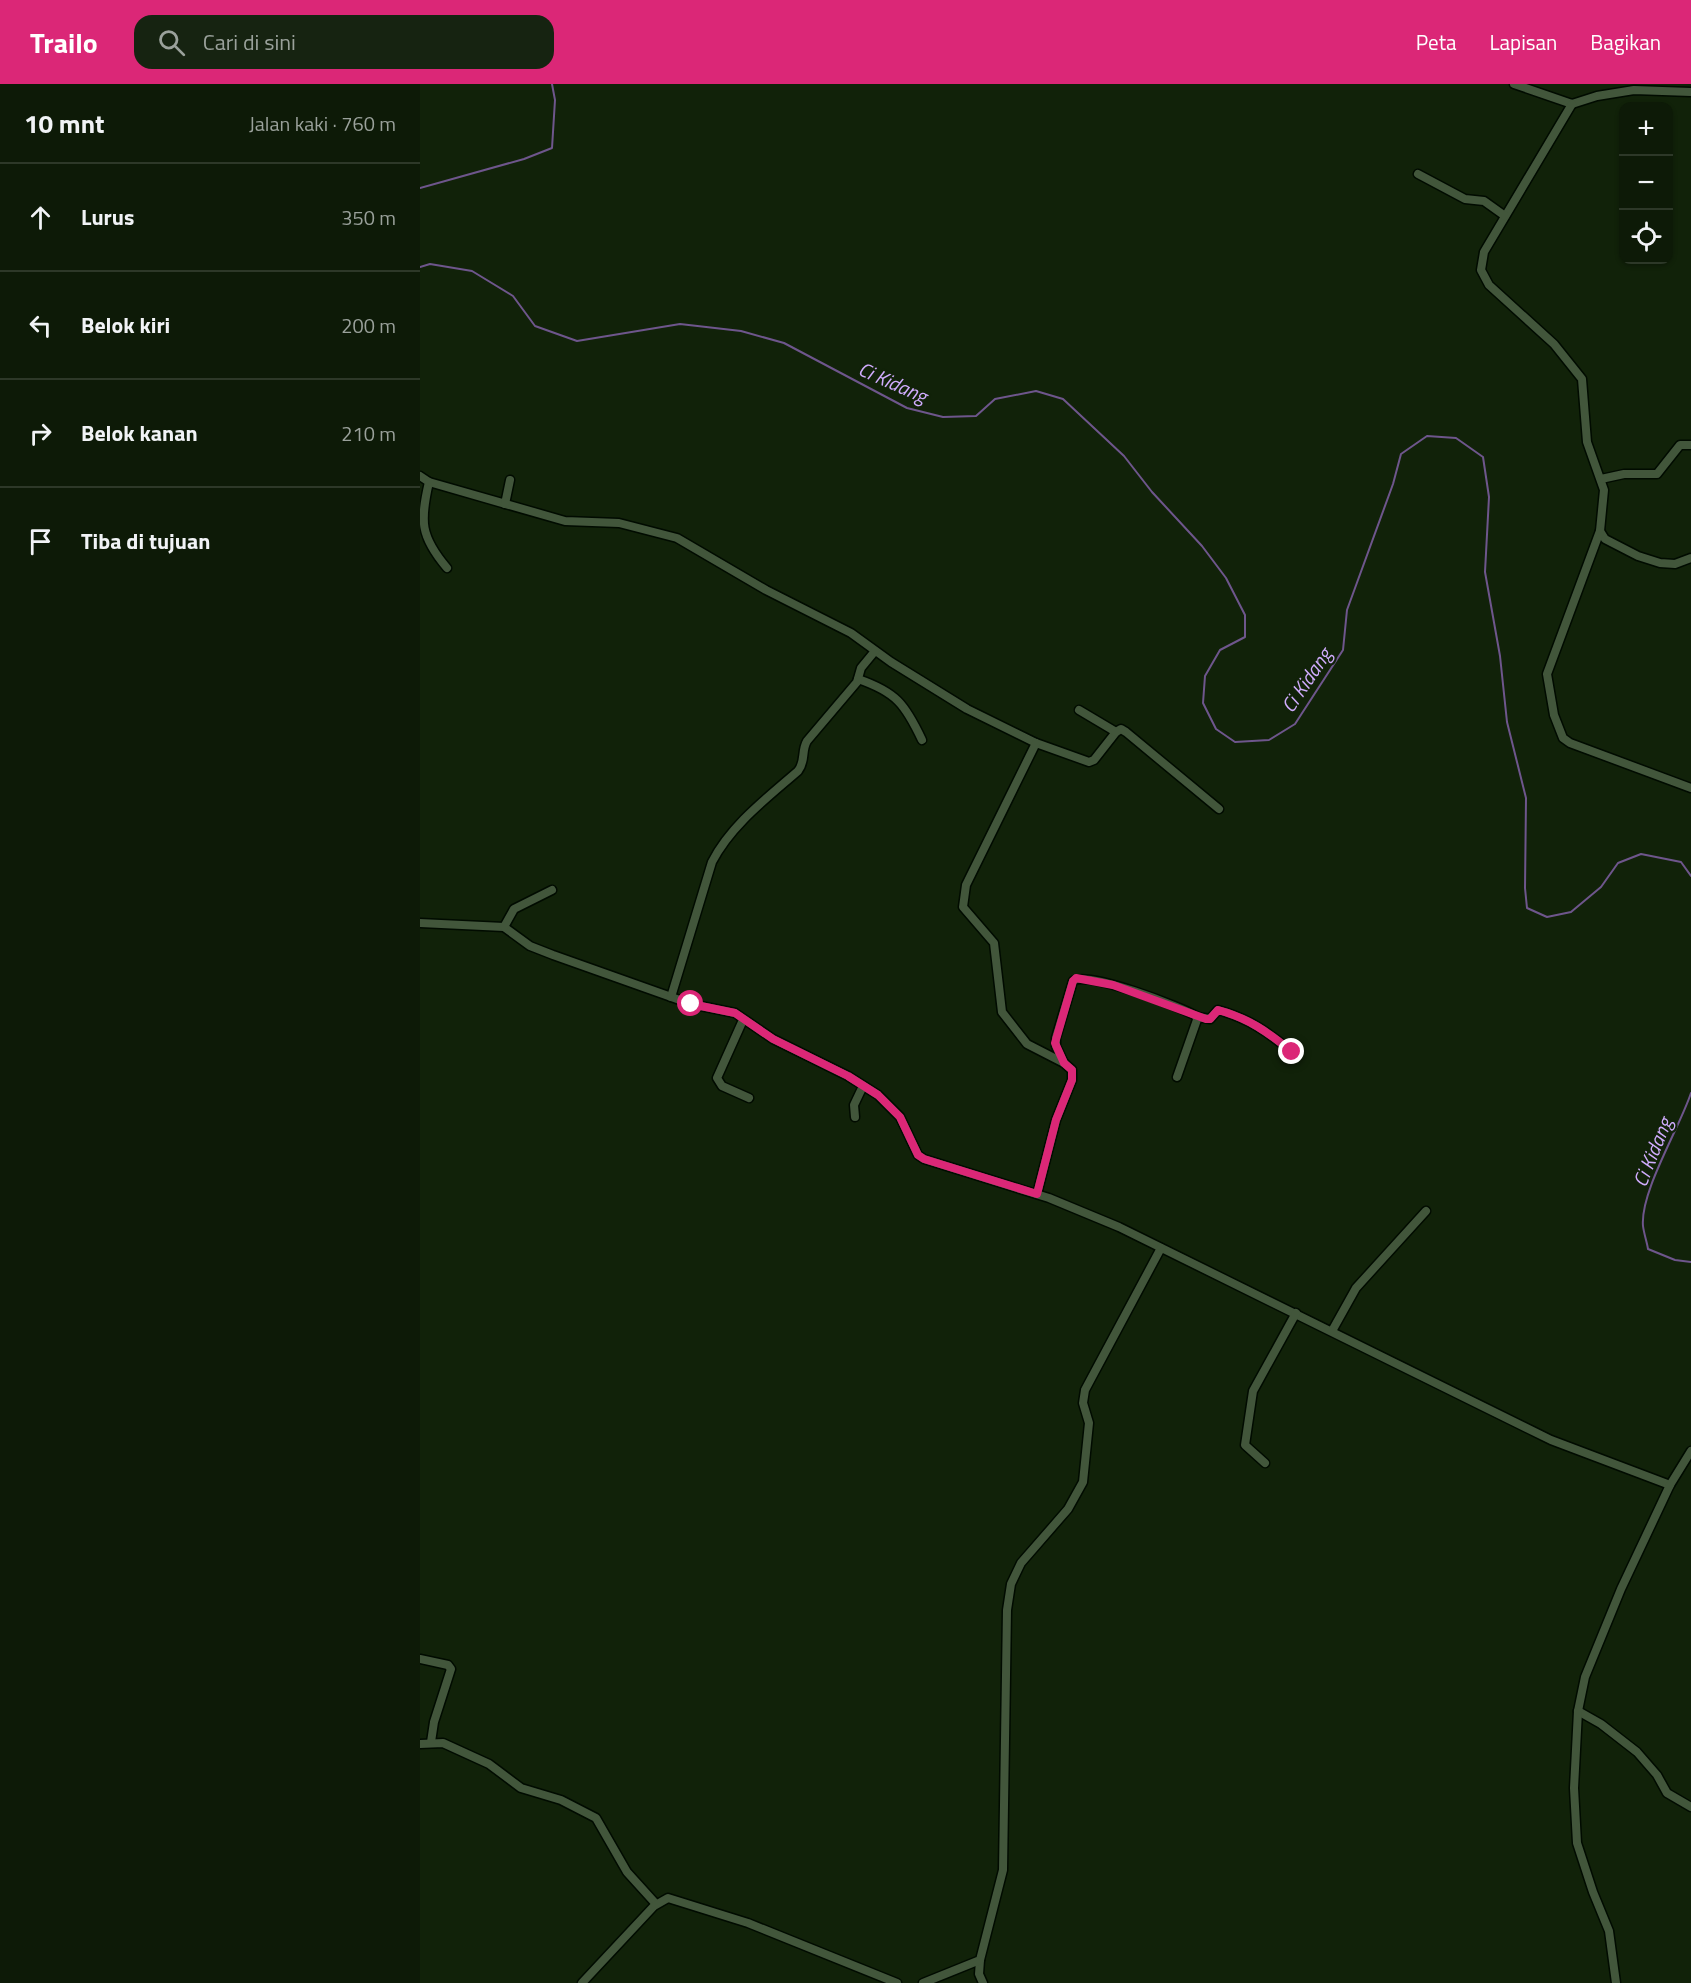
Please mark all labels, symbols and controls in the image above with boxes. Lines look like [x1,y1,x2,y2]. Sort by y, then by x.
search box [134,15,554,69]
text: Trailo [30,21,98,64]
text: Cari di sini [203,25,296,59]
icon: search [155,26,188,59]
text: Peta [1416,26,1457,58]
text: Lapisan [1490,26,1557,58]
text: Bagikan [1590,26,1661,58]
map controls [1619,102,1673,264]
button: + [1619,102,1673,156]
text: 10 mnt [24,104,105,143]
text: Jalan kaki · 760 m [249,108,396,139]
button: − [1619,156,1673,210]
text: Lurus [81,200,134,234]
icon: ahead [24,201,57,234]
text: 350 m [341,202,396,233]
button: locate [1619,210,1673,264]
text: Belok kiri [81,308,170,342]
icon: left [24,309,57,342]
text: 200 m [341,310,396,341]
water label: Ci Kidang [854,353,935,412]
text: Belok kanan [81,416,198,450]
icon: right [24,417,57,450]
text: 210 m [341,418,396,449]
text: Tiba di tujuan [81,524,210,558]
icon: arrive [24,525,57,558]
water label: Ci Kidang [1273,639,1341,719]
route start [677,990,703,1016]
route end [1278,1038,1304,1064]
water label: Ci Kidang [1624,1110,1681,1191]

